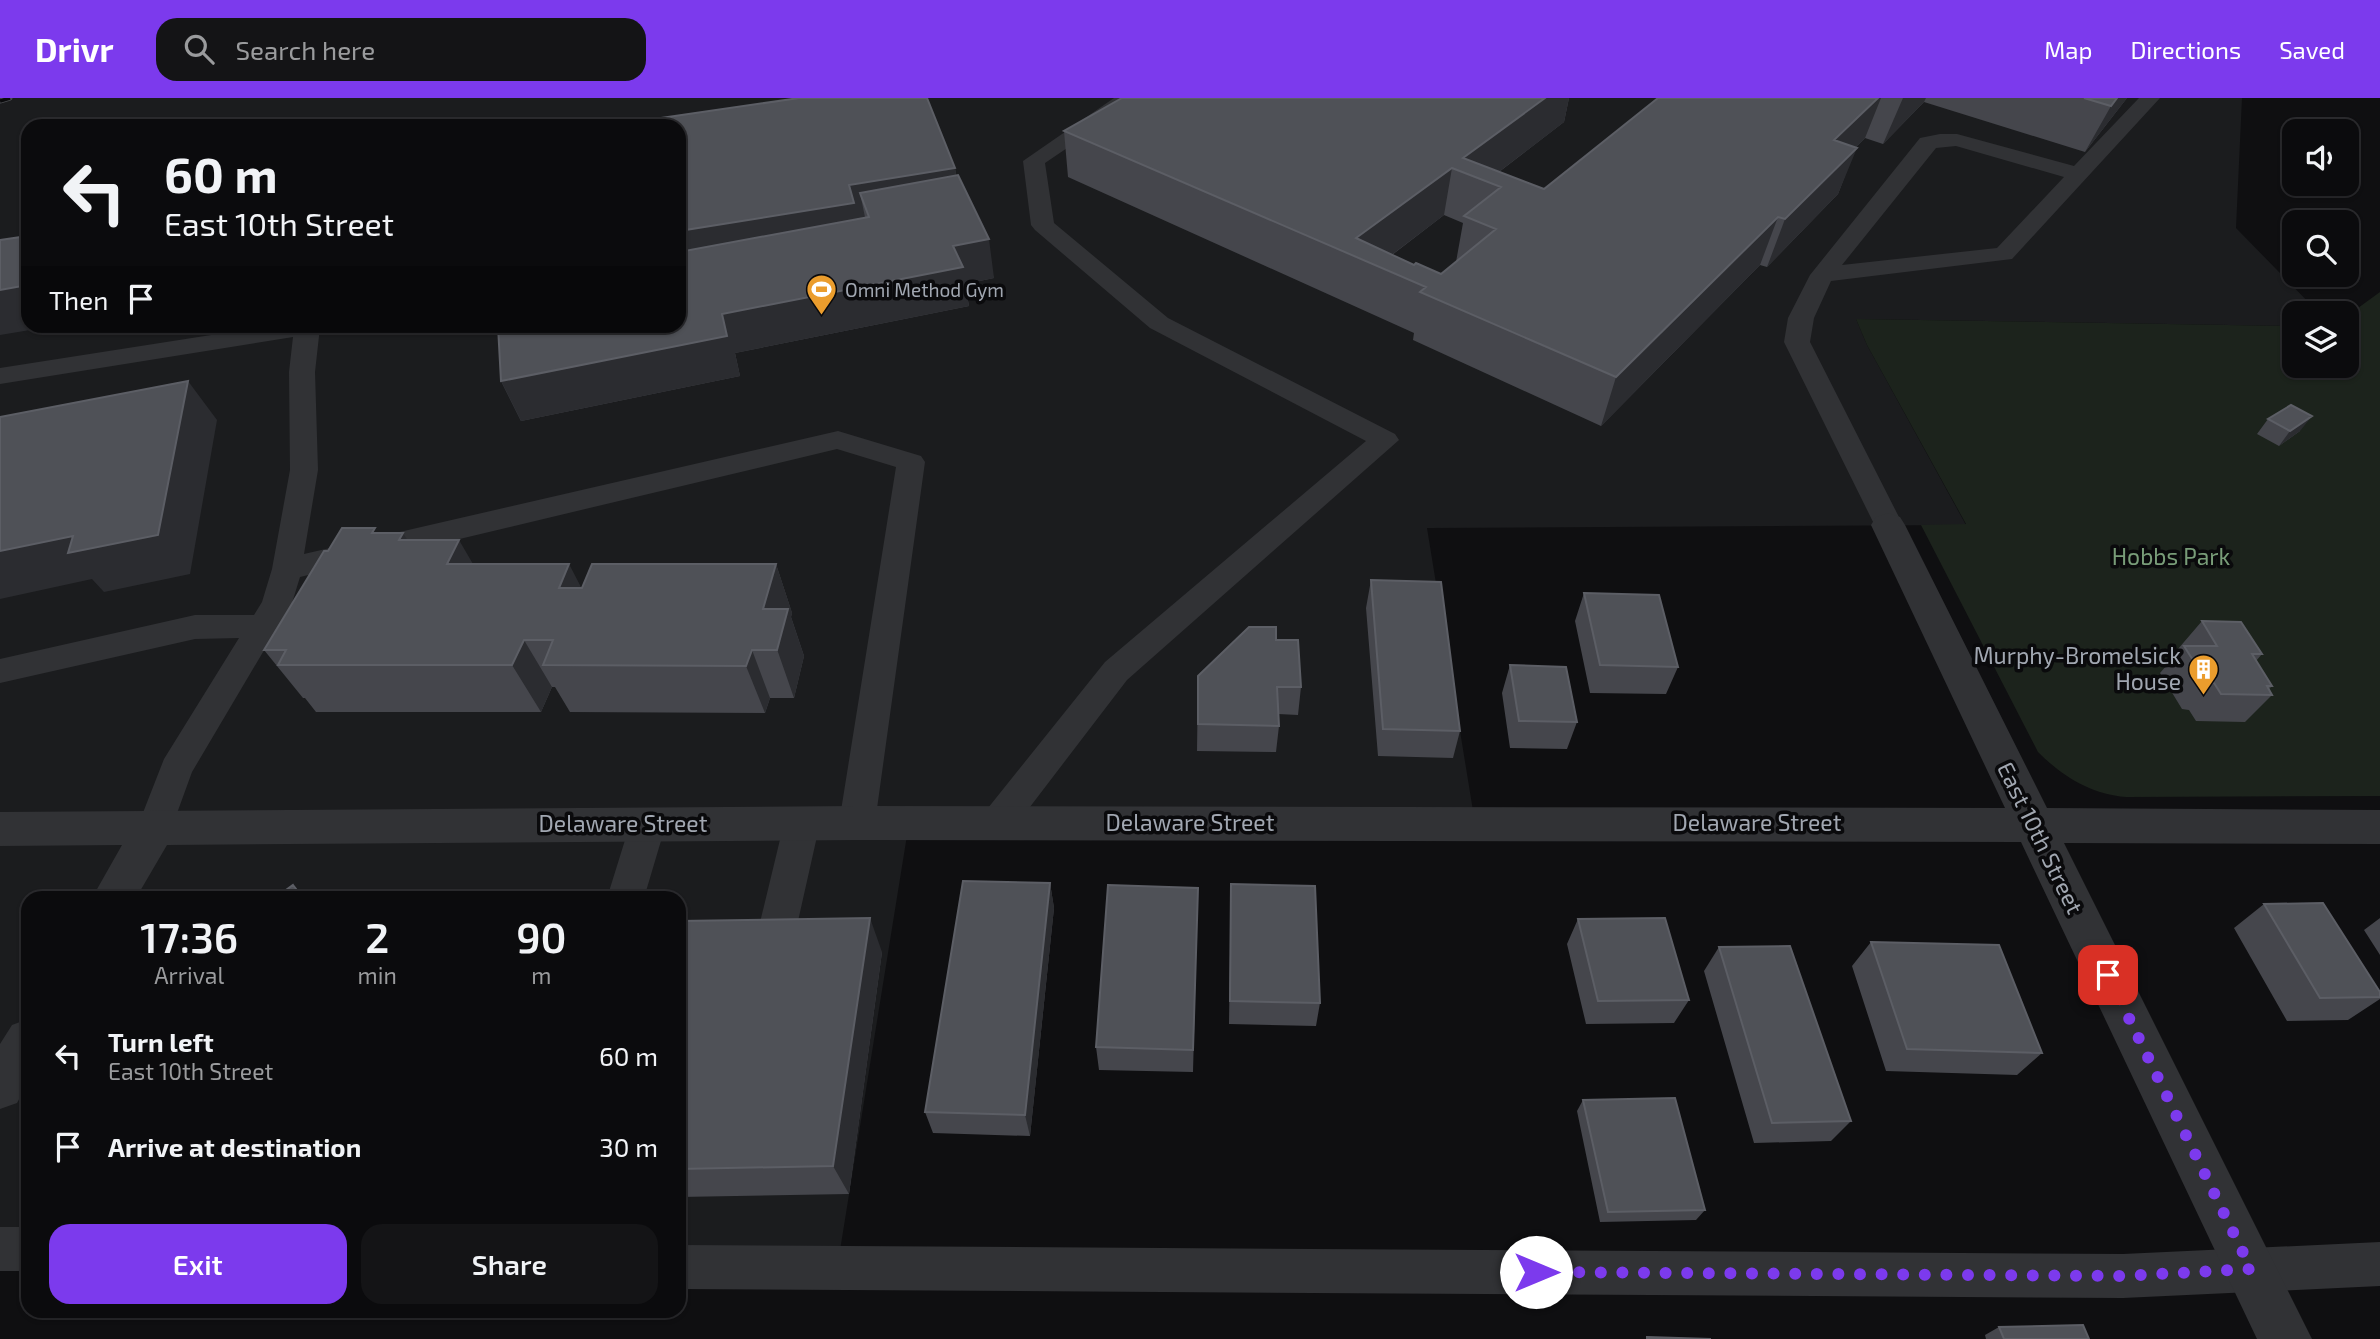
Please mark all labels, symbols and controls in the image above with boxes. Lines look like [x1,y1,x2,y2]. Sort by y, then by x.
search box [156,18,646,81]
text: Drivr [35,29,114,69]
icon: search [180,30,218,68]
text: Search here [236,34,375,65]
text: Map [2044,35,2092,64]
text: Directions [2130,35,2241,64]
text: Saved [2279,35,2345,64]
map controls [2282,119,2359,378]
button: sound [2282,119,2359,196]
text: 60 m [164,144,278,203]
icon: left [49,147,140,238]
text: East 10th Street [164,204,394,242]
button: search [2282,210,2359,287]
sports icon: Omni Method Gym [805,273,839,317]
place label: Omni Method Gym [845,278,1004,301]
icon: arrive [122,280,160,318]
text: Then [49,284,108,315]
button: layers [2282,301,2359,378]
park label: Hobbs Park [2112,542,2231,570]
place label: Murphy-Bromelsick House [1973,641,2181,695]
building icon: Murphy-Bromelsick House [2187,652,2221,696]
street label: East 10th Street [1992,757,2090,918]
street label: Delaware Street [1106,808,1275,836]
street label: Delaware Street [1673,808,1842,836]
street label: Delaware Street [539,809,708,837]
text: 17:36 [140,911,238,961]
text: 2 [365,911,389,961]
text: 90 [516,911,567,961]
pin [2078,945,2138,1005]
icon: arrive [2089,956,2127,994]
text: Arrival [154,961,224,989]
text: min [358,961,397,989]
text: m [531,961,551,989]
text: Turn left [108,1026,214,1057]
icon: left [49,1037,87,1075]
text: 60 m [599,1040,658,1071]
text: East 10th Street [108,1057,273,1085]
icon: arrive [49,1128,87,1166]
text: Arrive at destination [108,1131,361,1162]
text: 30 m [599,1131,658,1162]
button: Exit [49,1224,347,1304]
button: Share [361,1224,658,1304]
position arrow [1499,1235,1573,1309]

